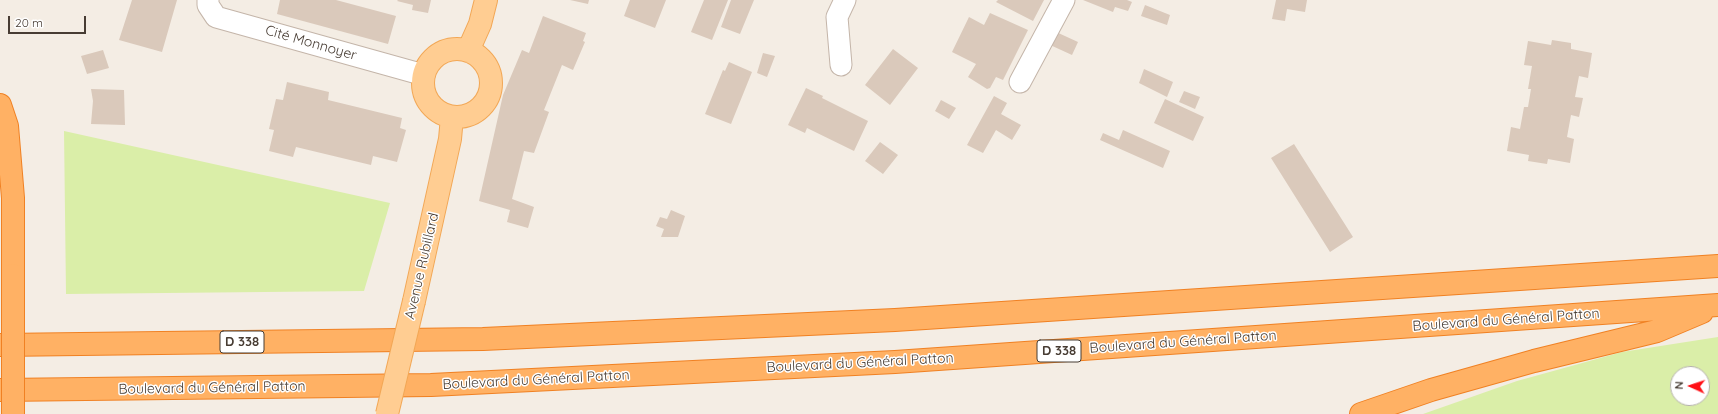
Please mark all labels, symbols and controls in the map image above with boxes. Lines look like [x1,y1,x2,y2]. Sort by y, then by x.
scale bar [10,8,88,34]
text: 20 m [15,15,43,30]
street label: Cité Monnoyer [263,22,359,64]
street label: Avenue Rubillard [402,211,442,321]
street label: Boulevard du Général Patton [1412,305,1600,335]
street label: Boulevard du Général Patton [1089,327,1277,357]
road number: D 338 [220,331,264,353]
road number: D 338 [1037,340,1081,362]
street label: Boulevard du Général Patton [766,350,954,376]
north arrow [1670,366,1710,406]
street label: Boulevard du Général Patton [442,367,630,393]
street label: Boulevard du Général Patton [118,378,306,398]
text: N [1672,381,1686,390]

